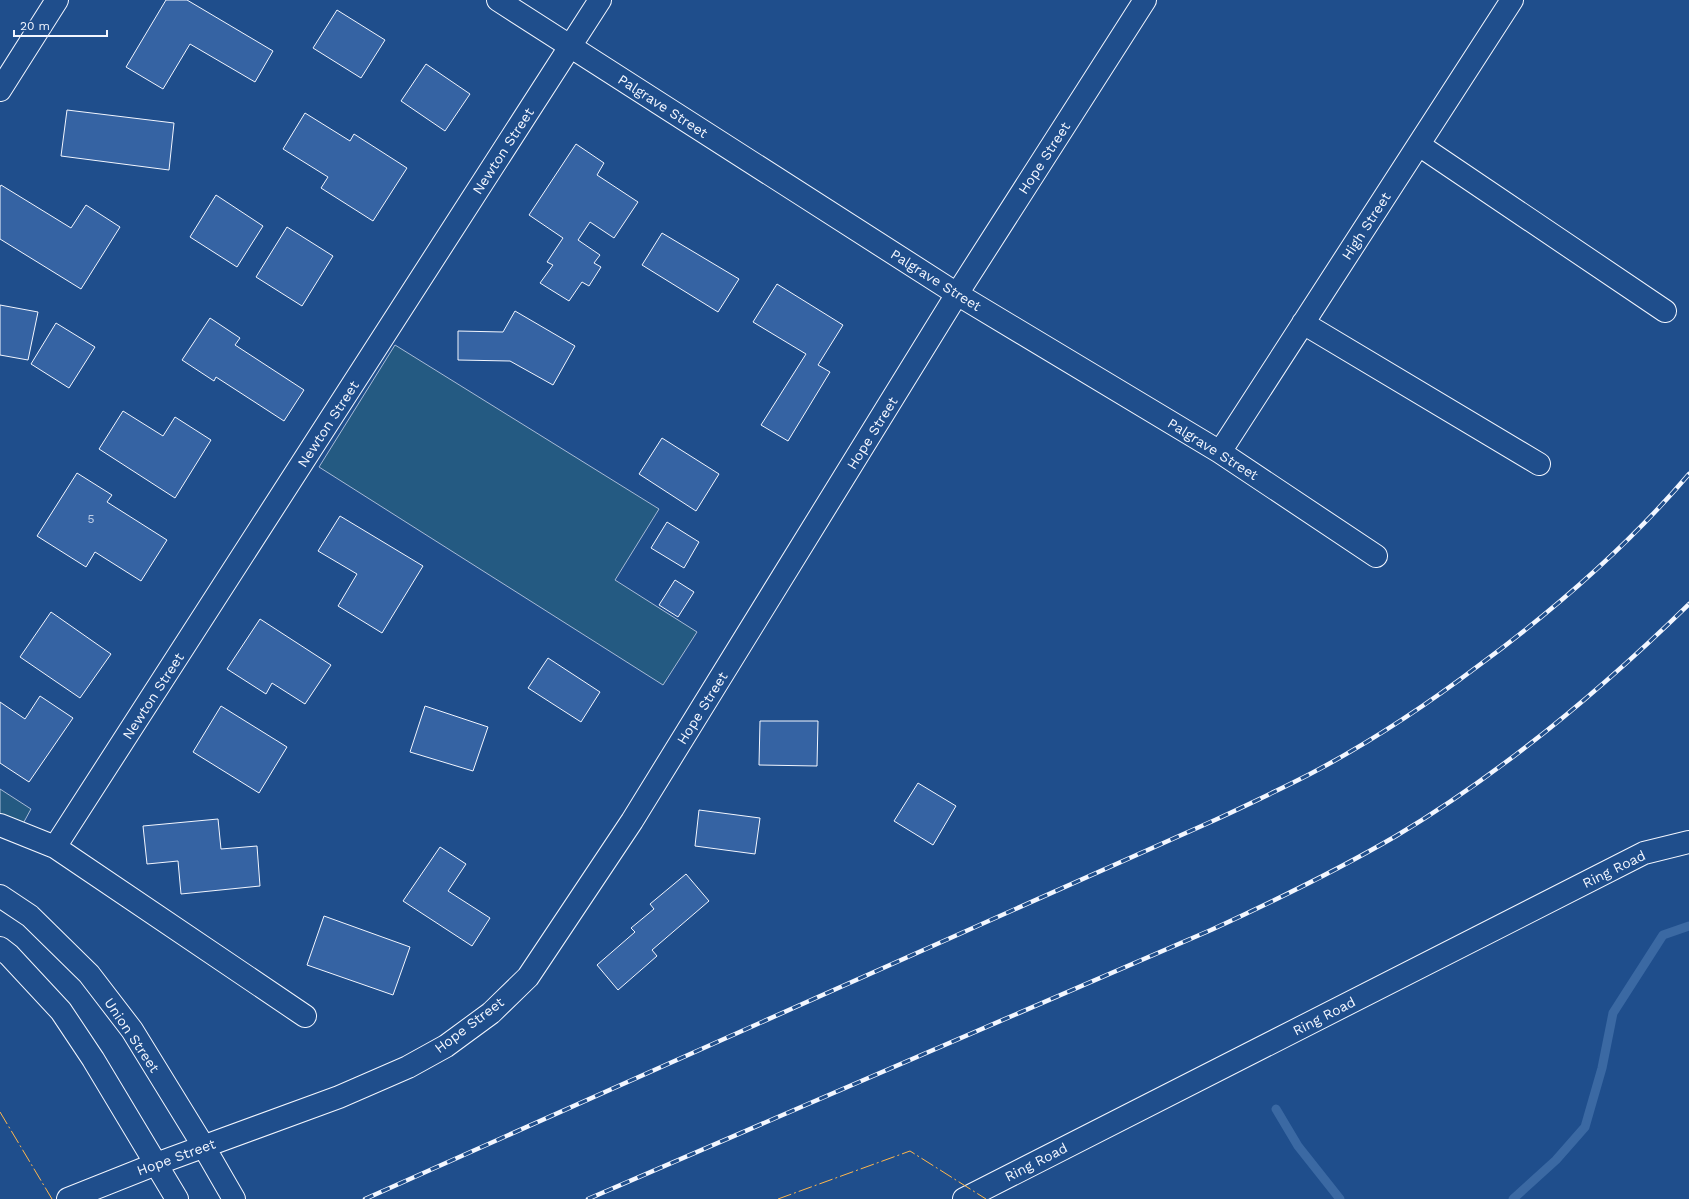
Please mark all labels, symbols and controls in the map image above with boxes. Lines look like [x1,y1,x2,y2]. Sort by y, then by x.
scale bar [14,12,107,38]
text: 20 m [20,19,50,33]
street label: Palgrave Street [615,71,711,141]
street label: Newton Street [469,105,537,197]
street label: Hope Street [1015,119,1073,197]
street label: High Street [1338,189,1394,263]
street label: Palgrave Street [888,246,984,314]
street label: Newton Street [294,378,362,470]
street label: Hope Street [843,394,901,472]
street label: Palgrave Street [1165,415,1261,483]
house number: 5 [88,512,95,526]
street label: Newton Street [119,650,187,742]
street label: Hope Street [673,669,731,747]
street label: Ring Road [1580,847,1648,891]
street label: Ring Road [1290,993,1358,1039]
street label: Hope Street [431,994,507,1056]
street label: Union Street [101,995,163,1075]
street label: Hope Street [135,1135,218,1179]
street label: Ring Road [1002,1139,1070,1185]

